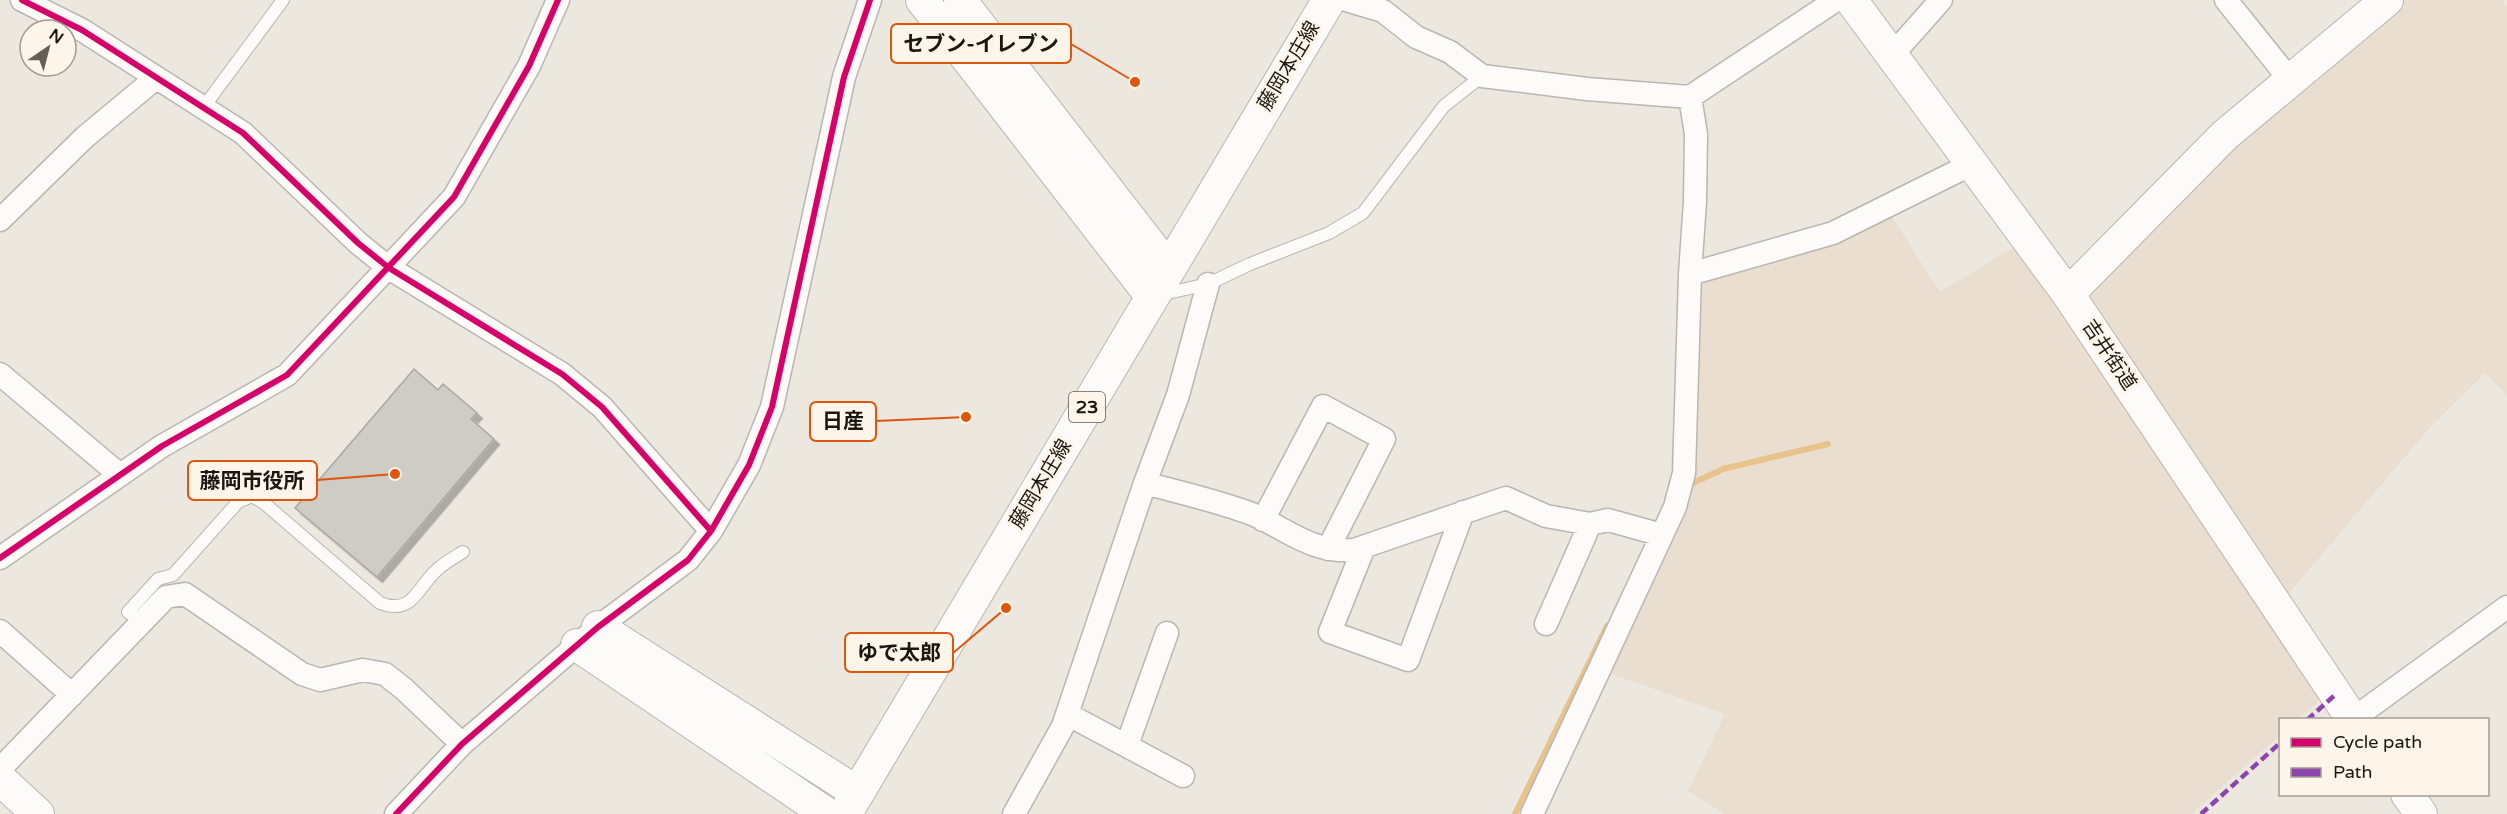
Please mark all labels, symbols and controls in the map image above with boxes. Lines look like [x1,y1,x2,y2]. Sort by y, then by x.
street label: 藤岡本庄線 [1253,17,1325,115]
north arrow [18,18,78,78]
callout: セブン-イレブン [891,24,1071,63]
text: N [45,25,67,48]
text: セブン-イレブン [903,32,1059,57]
street label: 吉井街道 [2077,315,2141,395]
road number: 23 [1069,392,1105,422]
callout: 日産 [810,402,876,441]
text: 日産 [822,409,864,434]
street label: 藤岡本庄線 [1005,435,1077,533]
callout: 藤岡市役所 [188,461,317,500]
text: 藤岡市役所 [200,469,305,494]
callout: ゆで太郎 [845,633,953,672]
text: ゆで太郎 [857,641,941,666]
legend [2279,718,2489,796]
text: Cycle path [2333,731,2422,753]
text: Path [2333,761,2372,783]

